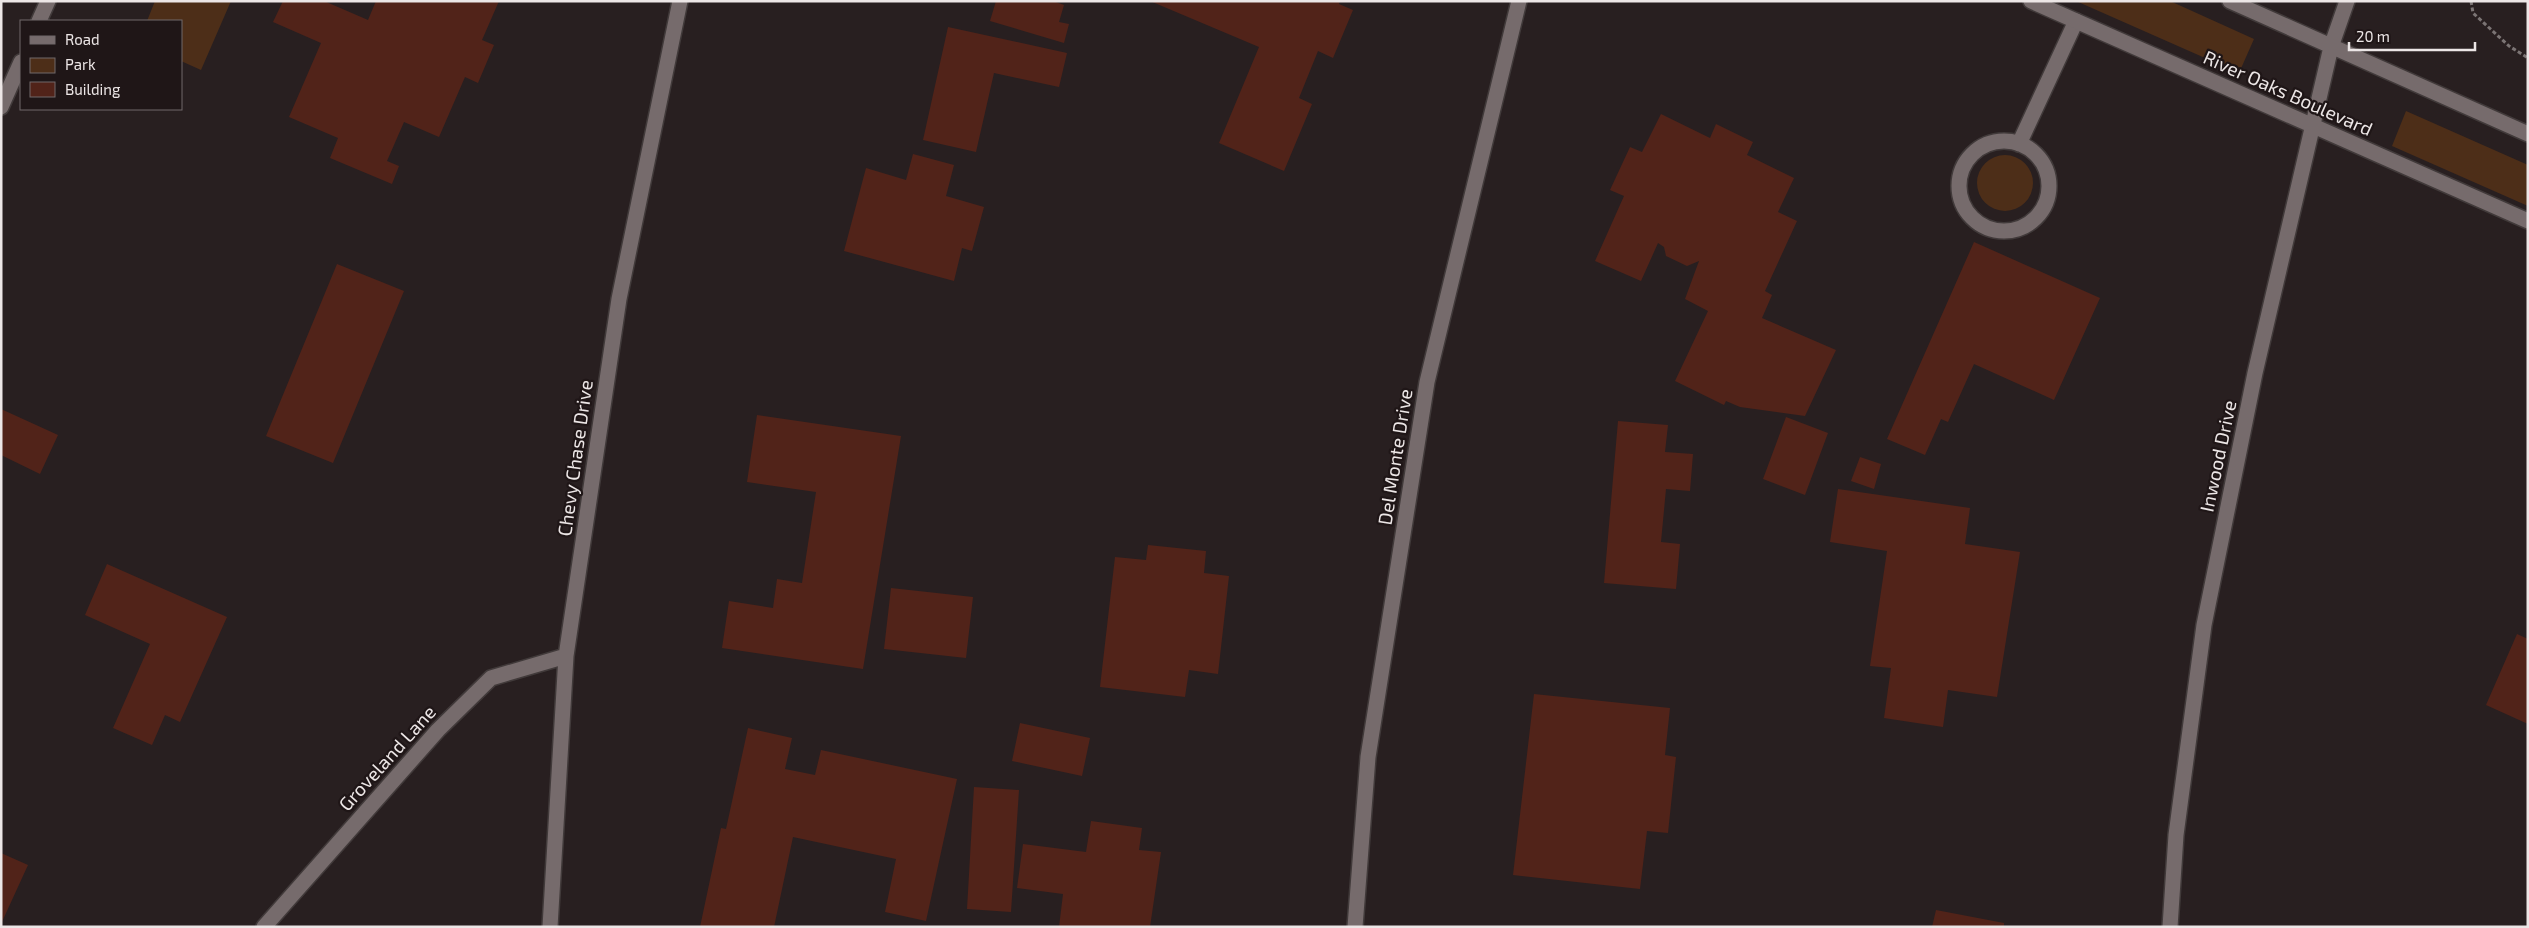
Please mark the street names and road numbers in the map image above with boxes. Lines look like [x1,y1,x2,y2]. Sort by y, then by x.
street label: River Oaks Boulevard [2200,45,2376,140]
street label: Chevy Chase Drive [552,378,597,537]
street label: Del Monte Drive [1372,387,1417,527]
street label: Inwood Drive [2194,398,2241,514]
street label: Groveland Lane [333,700,440,815]

